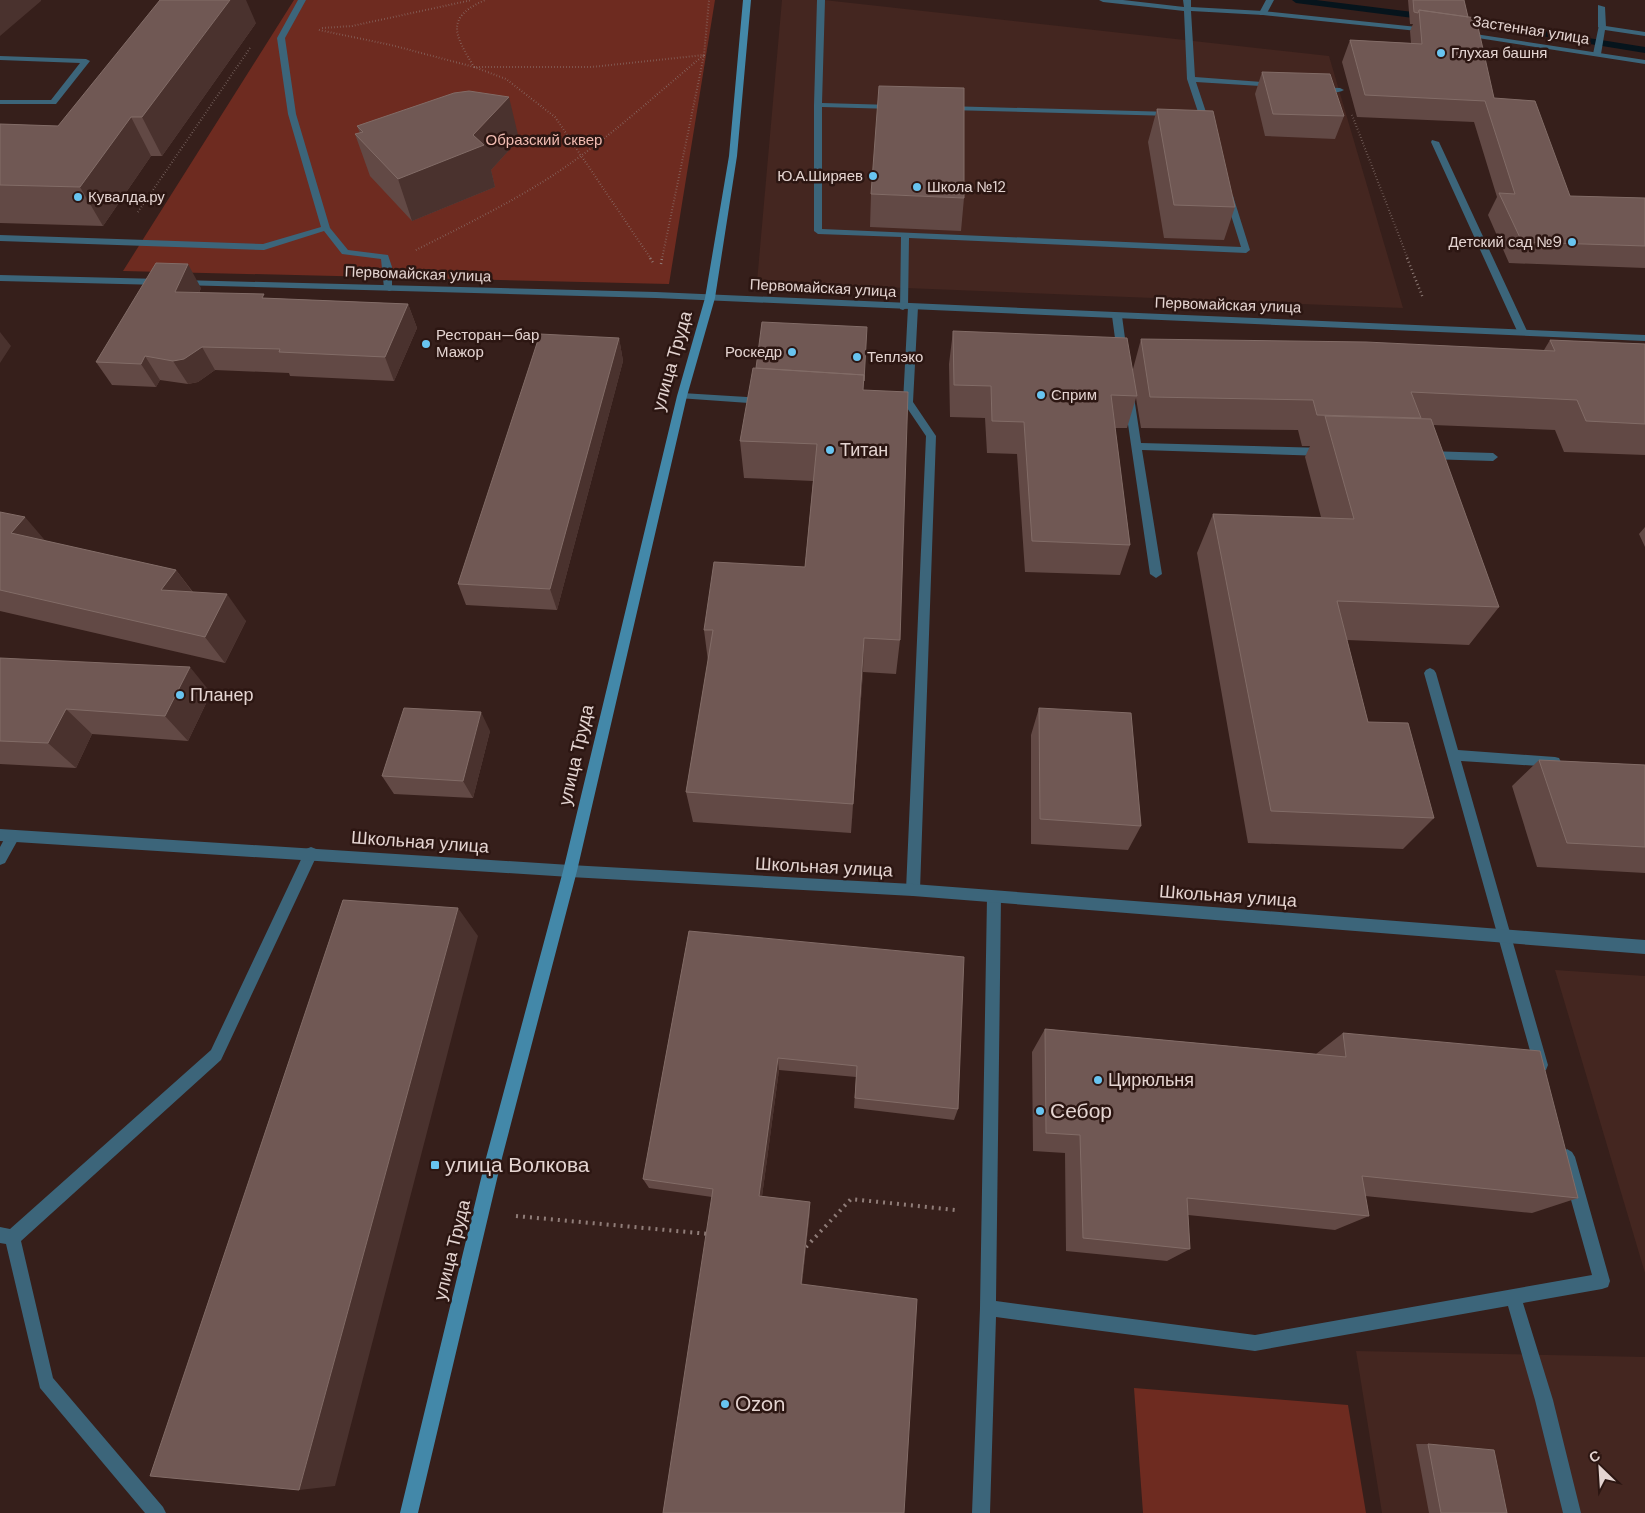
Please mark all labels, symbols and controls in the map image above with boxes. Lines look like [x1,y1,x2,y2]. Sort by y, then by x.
street label: Застенная улица [1471,11,1592,49]
place label: Глухая башня [1451,43,1547,63]
marker: Глухая башня [1435,47,1447,59]
park label: Образский сквер [486,130,602,150]
place label: Ю.А.Ширяев [777,166,863,186]
marker: Ю.А.Ширяев [867,170,879,182]
place label: Школа №12 [927,177,1006,197]
marker: Школа №12 [911,181,923,193]
place label: Кувалда.ру [88,187,165,207]
marker: Кувалда.ру [72,191,84,203]
place label: Детский сад №9 [1448,232,1562,252]
marker: Детский сад №9 [1566,236,1578,248]
street label: Первомайская улица [344,261,492,287]
street label: Первомайская улица [749,274,897,302]
street label: Первомайская улица [1154,292,1302,318]
street label: улица Труда [646,307,698,414]
place label: Ресторан—бар Мажор [436,325,539,362]
marker: Ресторан—бар Мажор [420,338,432,350]
place label: Роскедр [725,342,782,362]
marker: Роскедр [786,346,798,358]
place label: Теплэко [867,347,923,367]
marker: Теплэко [851,351,863,363]
place label: Сприм [1051,385,1097,405]
marker: Сприм [1035,389,1047,401]
place label: Титан [840,438,888,462]
marker: Титан [824,444,836,456]
place label: Планер [190,683,253,707]
marker: Планер [174,689,186,701]
street label: улица Труда [553,701,599,808]
street label: Школьная улица [350,825,491,859]
street label: Школьная улица [754,851,895,883]
street label: Школьная улица [1158,879,1299,913]
place label: Цирюльня [1108,1068,1194,1092]
marker: Цирюльня [1092,1074,1104,1086]
place label: Себор [1050,1097,1112,1125]
marker: Себор [1034,1105,1046,1117]
place label: улица Волкова [445,1151,590,1179]
marker: улица Волкова [429,1159,441,1171]
street label: улица Труда [428,1196,476,1303]
place label: Ozon [735,1390,785,1418]
marker: Ozon [719,1398,731,1410]
north arrow [1575,1443,1625,1493]
text: С [1586,1446,1603,1467]

